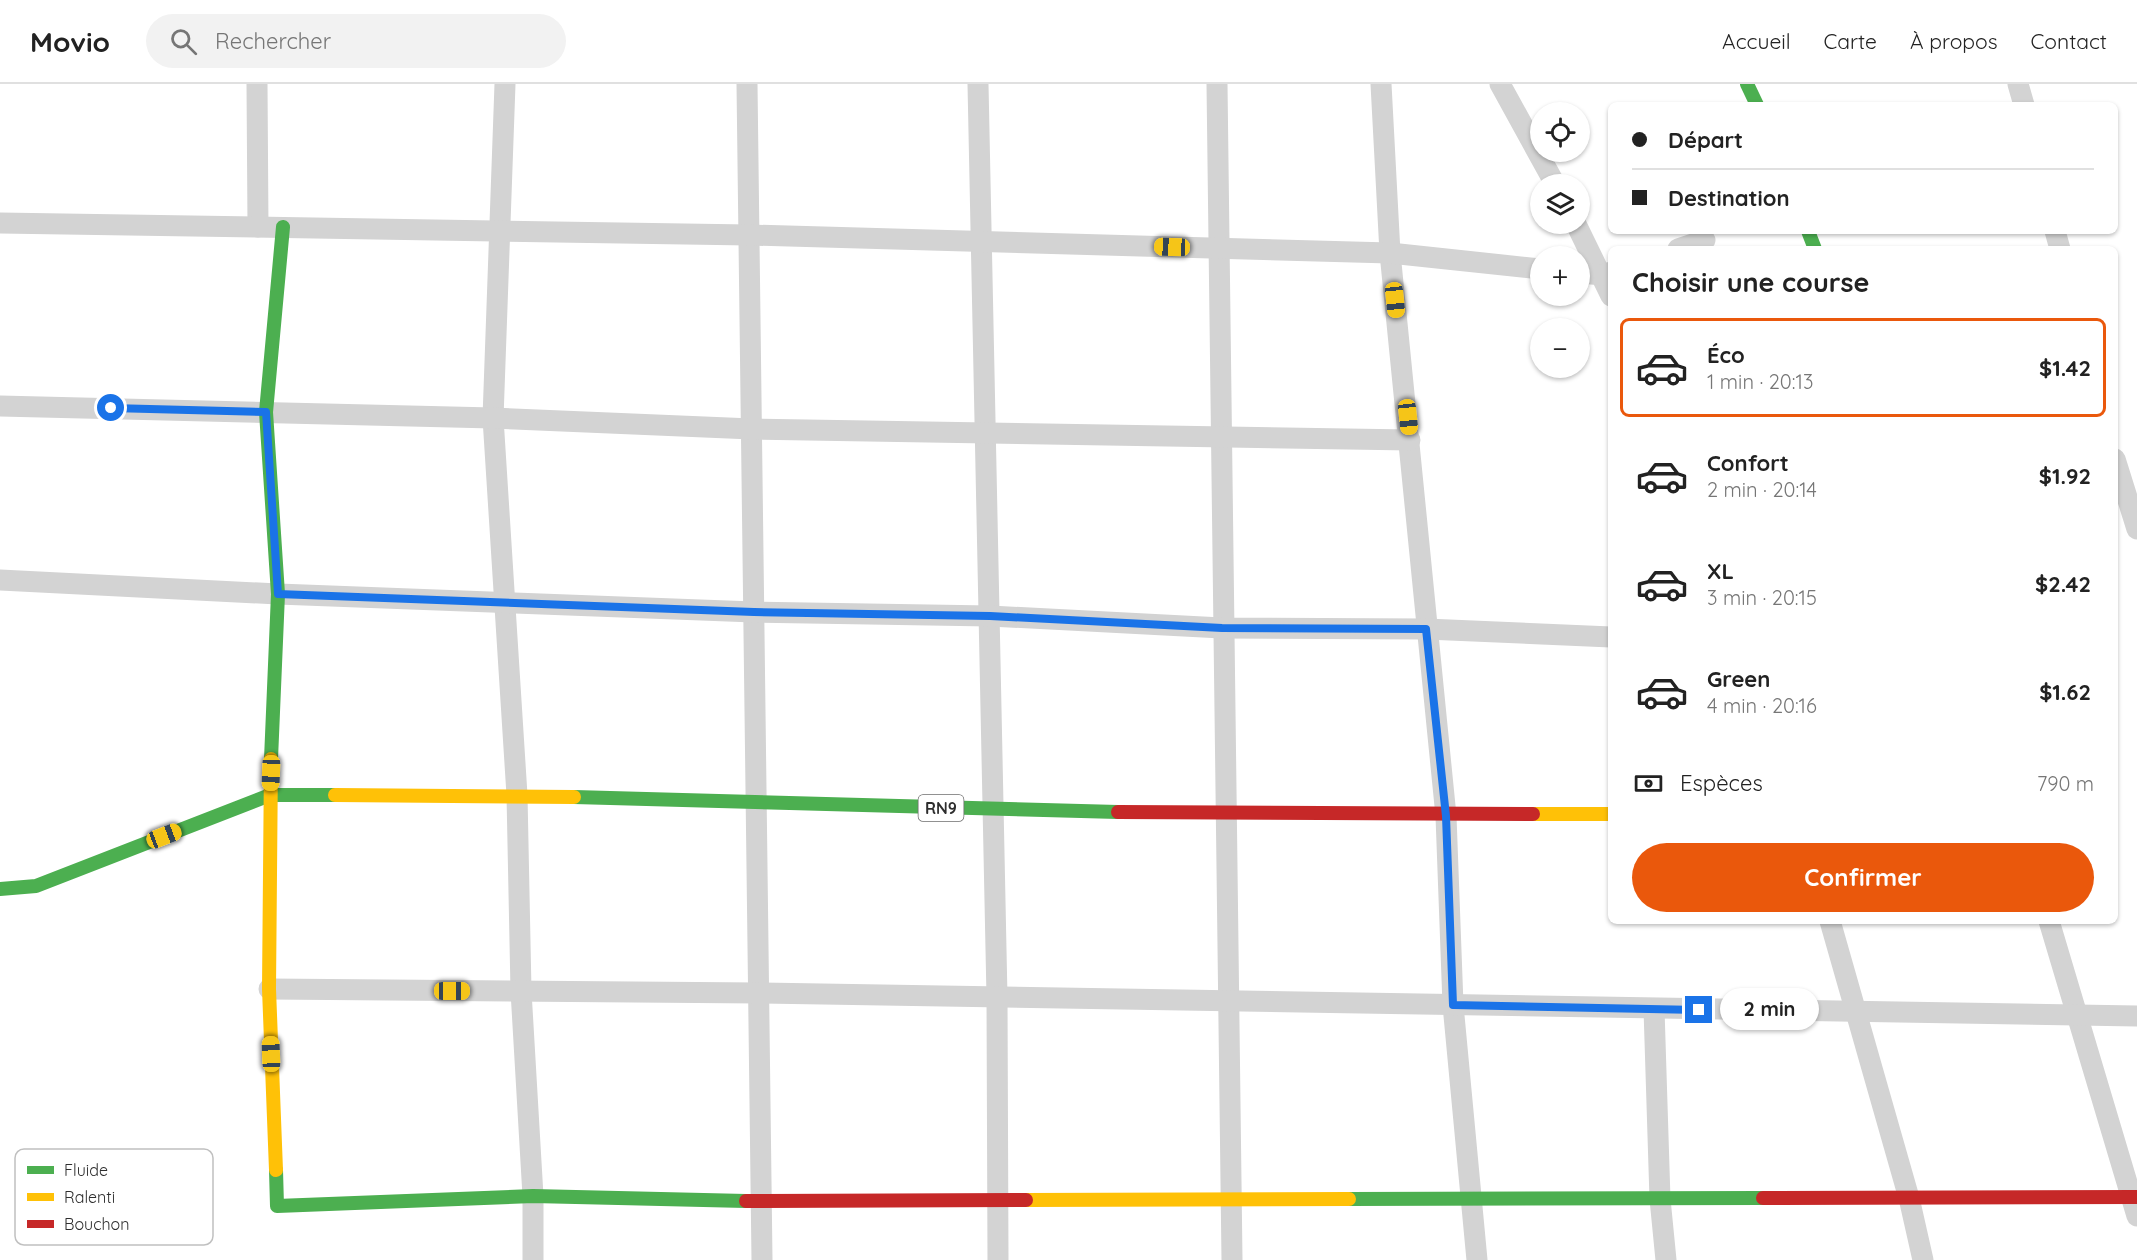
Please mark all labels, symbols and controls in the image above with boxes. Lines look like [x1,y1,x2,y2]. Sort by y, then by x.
search box [146,14,566,68]
text: Movio [30,24,110,59]
icon: search [167,25,200,58]
text: Rechercher [215,27,331,55]
text: Accueil [1722,28,1791,54]
text: Carte [1824,28,1877,54]
text: À propos [1910,28,1998,54]
text: Contact [2031,28,2107,54]
map controls [1530,102,1590,378]
button: locate [1530,102,1590,162]
text: Départ [1668,126,1743,154]
button: layers [1530,174,1590,234]
text: Destination [1668,184,1790,212]
car [1154,237,1190,257]
button: + [1530,246,1590,306]
text: Choisir une course [1632,265,1869,299]
car [1384,281,1406,319]
button: − [1530,318,1590,378]
icon: car [1635,341,1689,395]
text: Éco [1707,341,1745,369]
text: $1.42 [2039,354,2091,382]
text: 1 min · 20:13 [1707,369,1813,394]
route start [97,394,124,421]
car [1397,398,1419,436]
icon: car [1635,449,1689,503]
text: Confort [1707,449,1789,477]
text: $1.92 [2039,462,2091,490]
text: 2 min · 20:14 [1707,477,1817,502]
icon: car [1635,557,1689,611]
text: XL [1707,557,1734,585]
text: $2.42 [2035,570,2091,598]
text: 3 min · 20:15 [1707,585,1817,610]
icon: car [1635,665,1689,719]
text: Green [1707,665,1770,693]
text: $1.62 [2039,678,2091,706]
text: 4 min · 20:16 [1707,693,1817,718]
car [261,755,281,791]
icon: cash [1632,767,1665,800]
text: Espèces [1680,769,1763,797]
text: 790 m [2037,771,2094,796]
road number: RN9 [918,795,964,821]
car [144,821,184,851]
button: Confirmer [1632,843,2094,912]
car [434,982,470,1000]
callout: 2 min [1720,989,1819,1031]
route end [1685,996,1712,1023]
text: 2 min [1743,996,1796,1021]
car [261,1036,281,1072]
legend [15,1149,213,1245]
text: Fluide [64,1160,108,1180]
text: Ralenti [64,1187,115,1207]
text: Bouchon [64,1214,129,1234]

